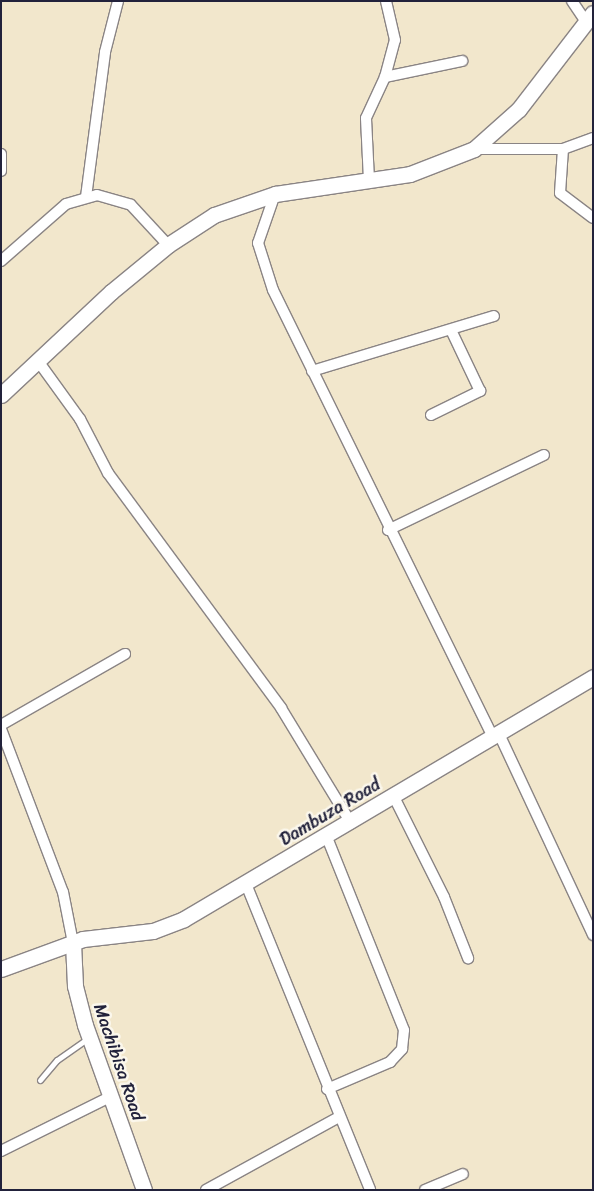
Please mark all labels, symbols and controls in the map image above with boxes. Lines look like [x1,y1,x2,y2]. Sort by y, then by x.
street label: Dambuza Road [276,773,384,851]
street label: Machibisa Road [89,1001,149,1123]

